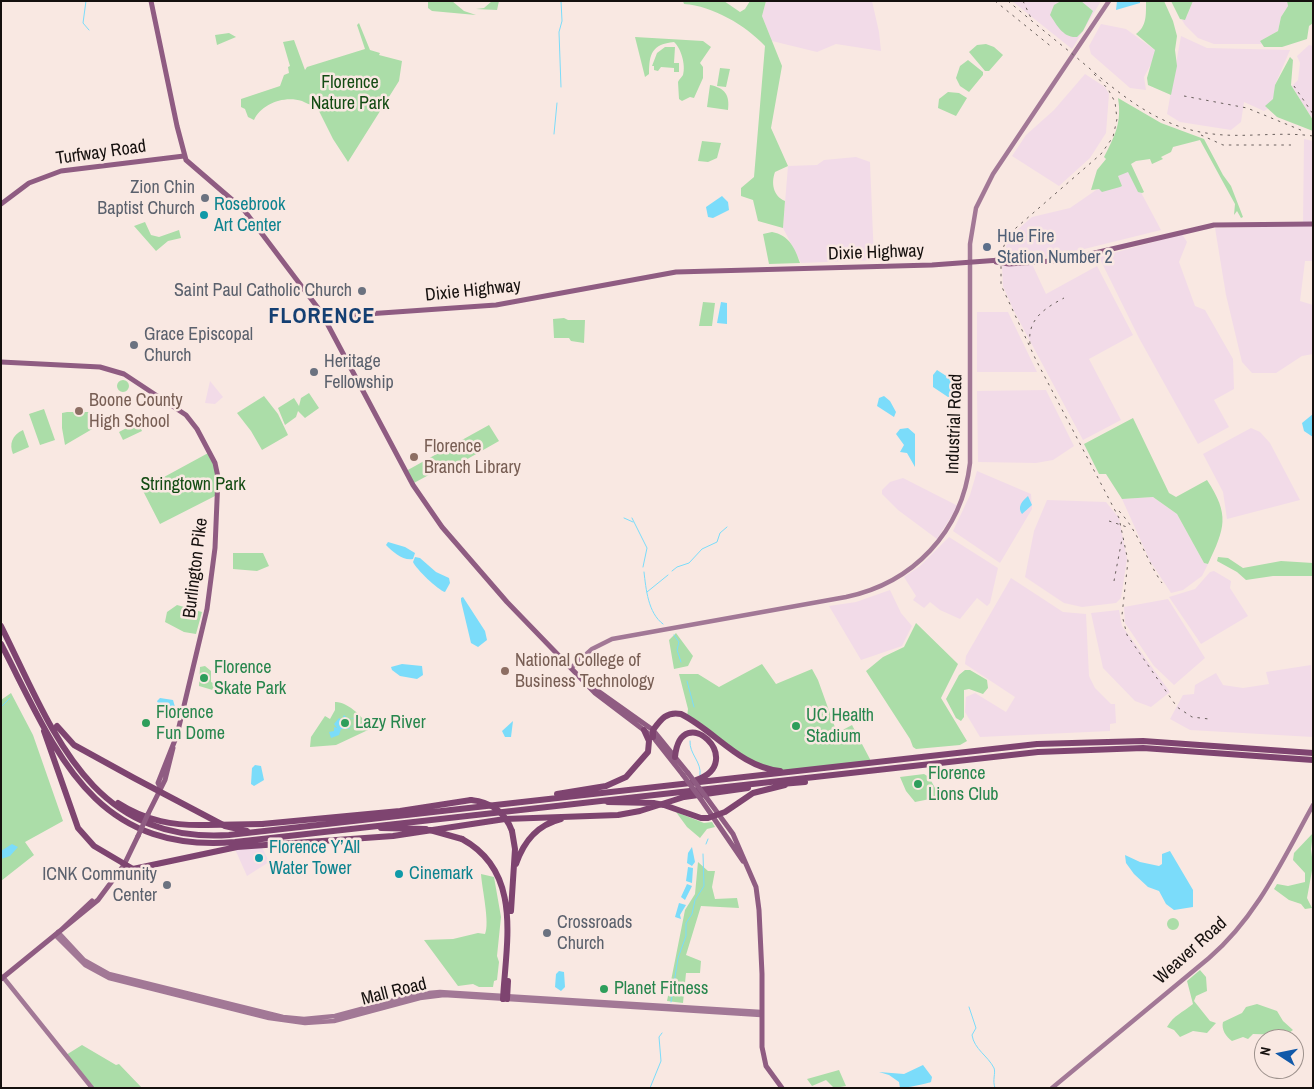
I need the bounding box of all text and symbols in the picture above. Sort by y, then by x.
park label: Florence Nature Park [311,72,389,115]
street label: Turfway Road [55,136,147,170]
place label: Zion Chin Baptist Church [97,177,195,220]
marker: Zion Chin Baptist Church [199,192,211,204]
place label: Rosebrook Art Center [214,194,285,236]
marker: Rosebrook Art Center [198,209,210,221]
place label: Hue Fire Station Number 2 [997,226,1113,268]
street label: Dixie Highway [828,241,924,265]
marker: Hue Fire Station Number 2 [981,241,993,253]
street label: Dixie Highway [424,275,522,307]
place label: Saint Paul Catholic Church [174,280,352,302]
marker: Saint Paul Catholic Church [356,285,368,297]
district label: FLORENCE [267,304,377,330]
place label: Grace Episcopal Church [144,324,253,366]
marker: Grace Episcopal Church [128,339,140,351]
place label: Heritage Fellowship [324,351,394,394]
marker: Heritage Fellowship [308,366,320,378]
street label: Industrial Road [942,374,968,474]
place label: Boone County High School [89,390,183,432]
marker: Boone County High School [73,405,85,417]
place label: Florence Branch Library [424,436,521,478]
marker: Florence Branch Library [408,451,420,463]
park label: Stringtown Park [140,474,246,496]
street label: Burlington Pike [179,517,213,619]
place label: National College of Business Technology [515,650,654,692]
place label: Florence Skate Park [214,657,286,700]
marker: National College of Business Technology [499,665,511,677]
marker: Florence Skate Park [198,672,210,684]
place label: Florence Fun Dome [156,702,225,744]
place label: UC Health Stadium [806,705,874,748]
place label: Lazy River [355,712,426,734]
marker: Florence Fun Dome [140,717,152,729]
marker: Lazy River [339,717,351,729]
marker: UC Health Stadium [790,720,802,732]
place label: Florence Lions Club [928,763,999,806]
marker: Florence Lions Club [912,778,924,790]
place label: Florence Y’All Water Tower [269,837,360,880]
marker: Florence Y’All Water Tower [253,852,265,864]
place label: Cinemark [409,863,473,885]
place label: ICNK Community Center [42,864,157,906]
marker: Cinemark [393,868,405,880]
marker: ICNK Community Center [161,879,173,891]
place label: Crossroads Church [557,912,632,954]
street label: Weaver Road [1150,913,1232,989]
marker: Crossroads Church [541,927,553,939]
street label: Mall Road [359,973,429,1011]
place label: Planet Fitness [614,978,708,1000]
marker: Planet Fitness [598,983,610,995]
north arrow [1254,1029,1304,1079]
text: N [1256,1046,1275,1057]

